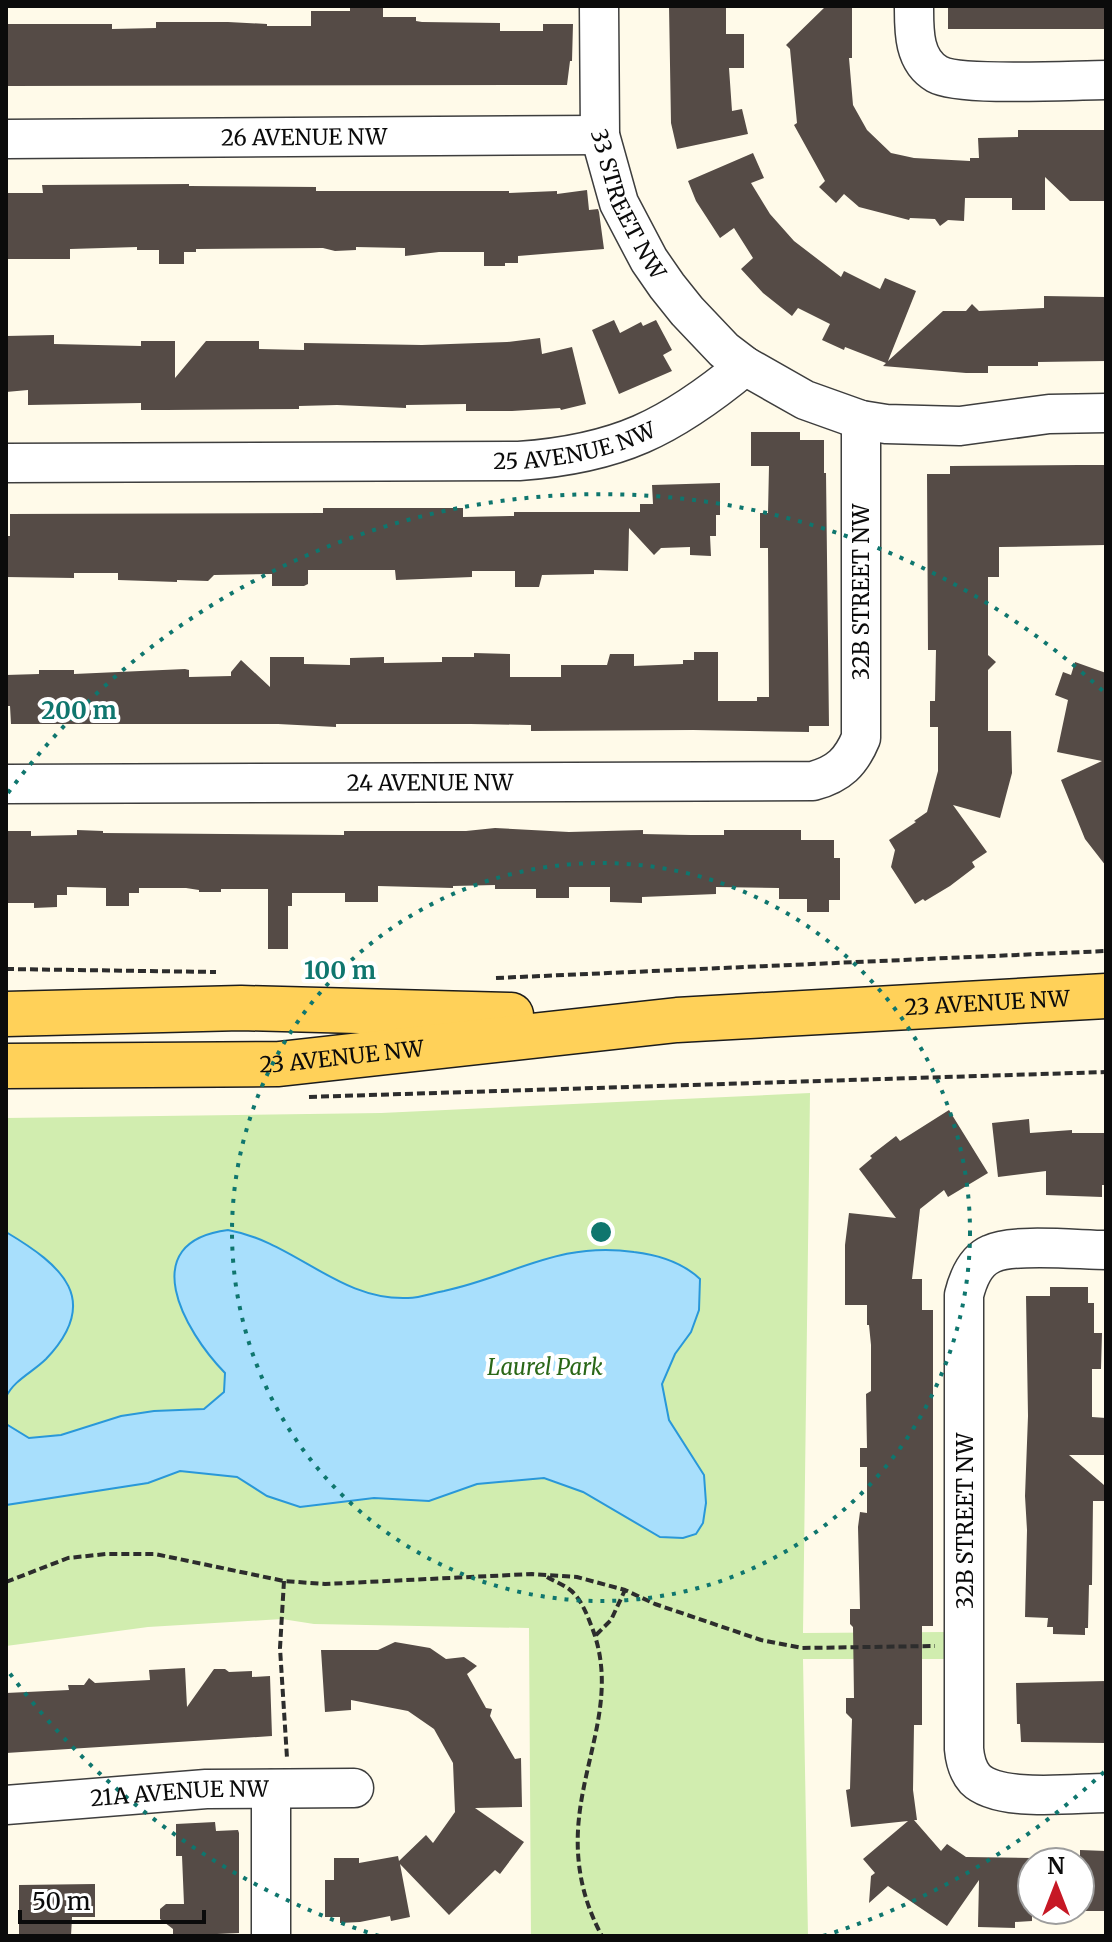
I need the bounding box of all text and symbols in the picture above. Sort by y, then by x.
street label: 26 AVENUE NW [221,122,388,152]
street label: 33 STREET NW [585,126,673,286]
street label: 25 AVENUE NW [493,415,661,475]
street label: 32B STREET NW [847,503,875,680]
text: 200 m [41,695,117,726]
street label: 24 AVENUE NW [347,768,514,797]
text: 100 m [304,955,376,986]
street label: 23 AVENUE NW [904,984,1071,1021]
street label: 23 AVENUE NW [259,1034,426,1078]
centre of rings [587,1218,615,1246]
park label: Laurel Park [487,1353,603,1381]
street label: 32B STREET NW [951,1432,979,1609]
street label: 21A AVENUE NW [89,1775,270,1812]
north arrow [1016,1846,1096,1926]
text: N [1047,1852,1065,1880]
scale bar [20,1874,204,1924]
text: 50 m [32,1886,91,1917]

